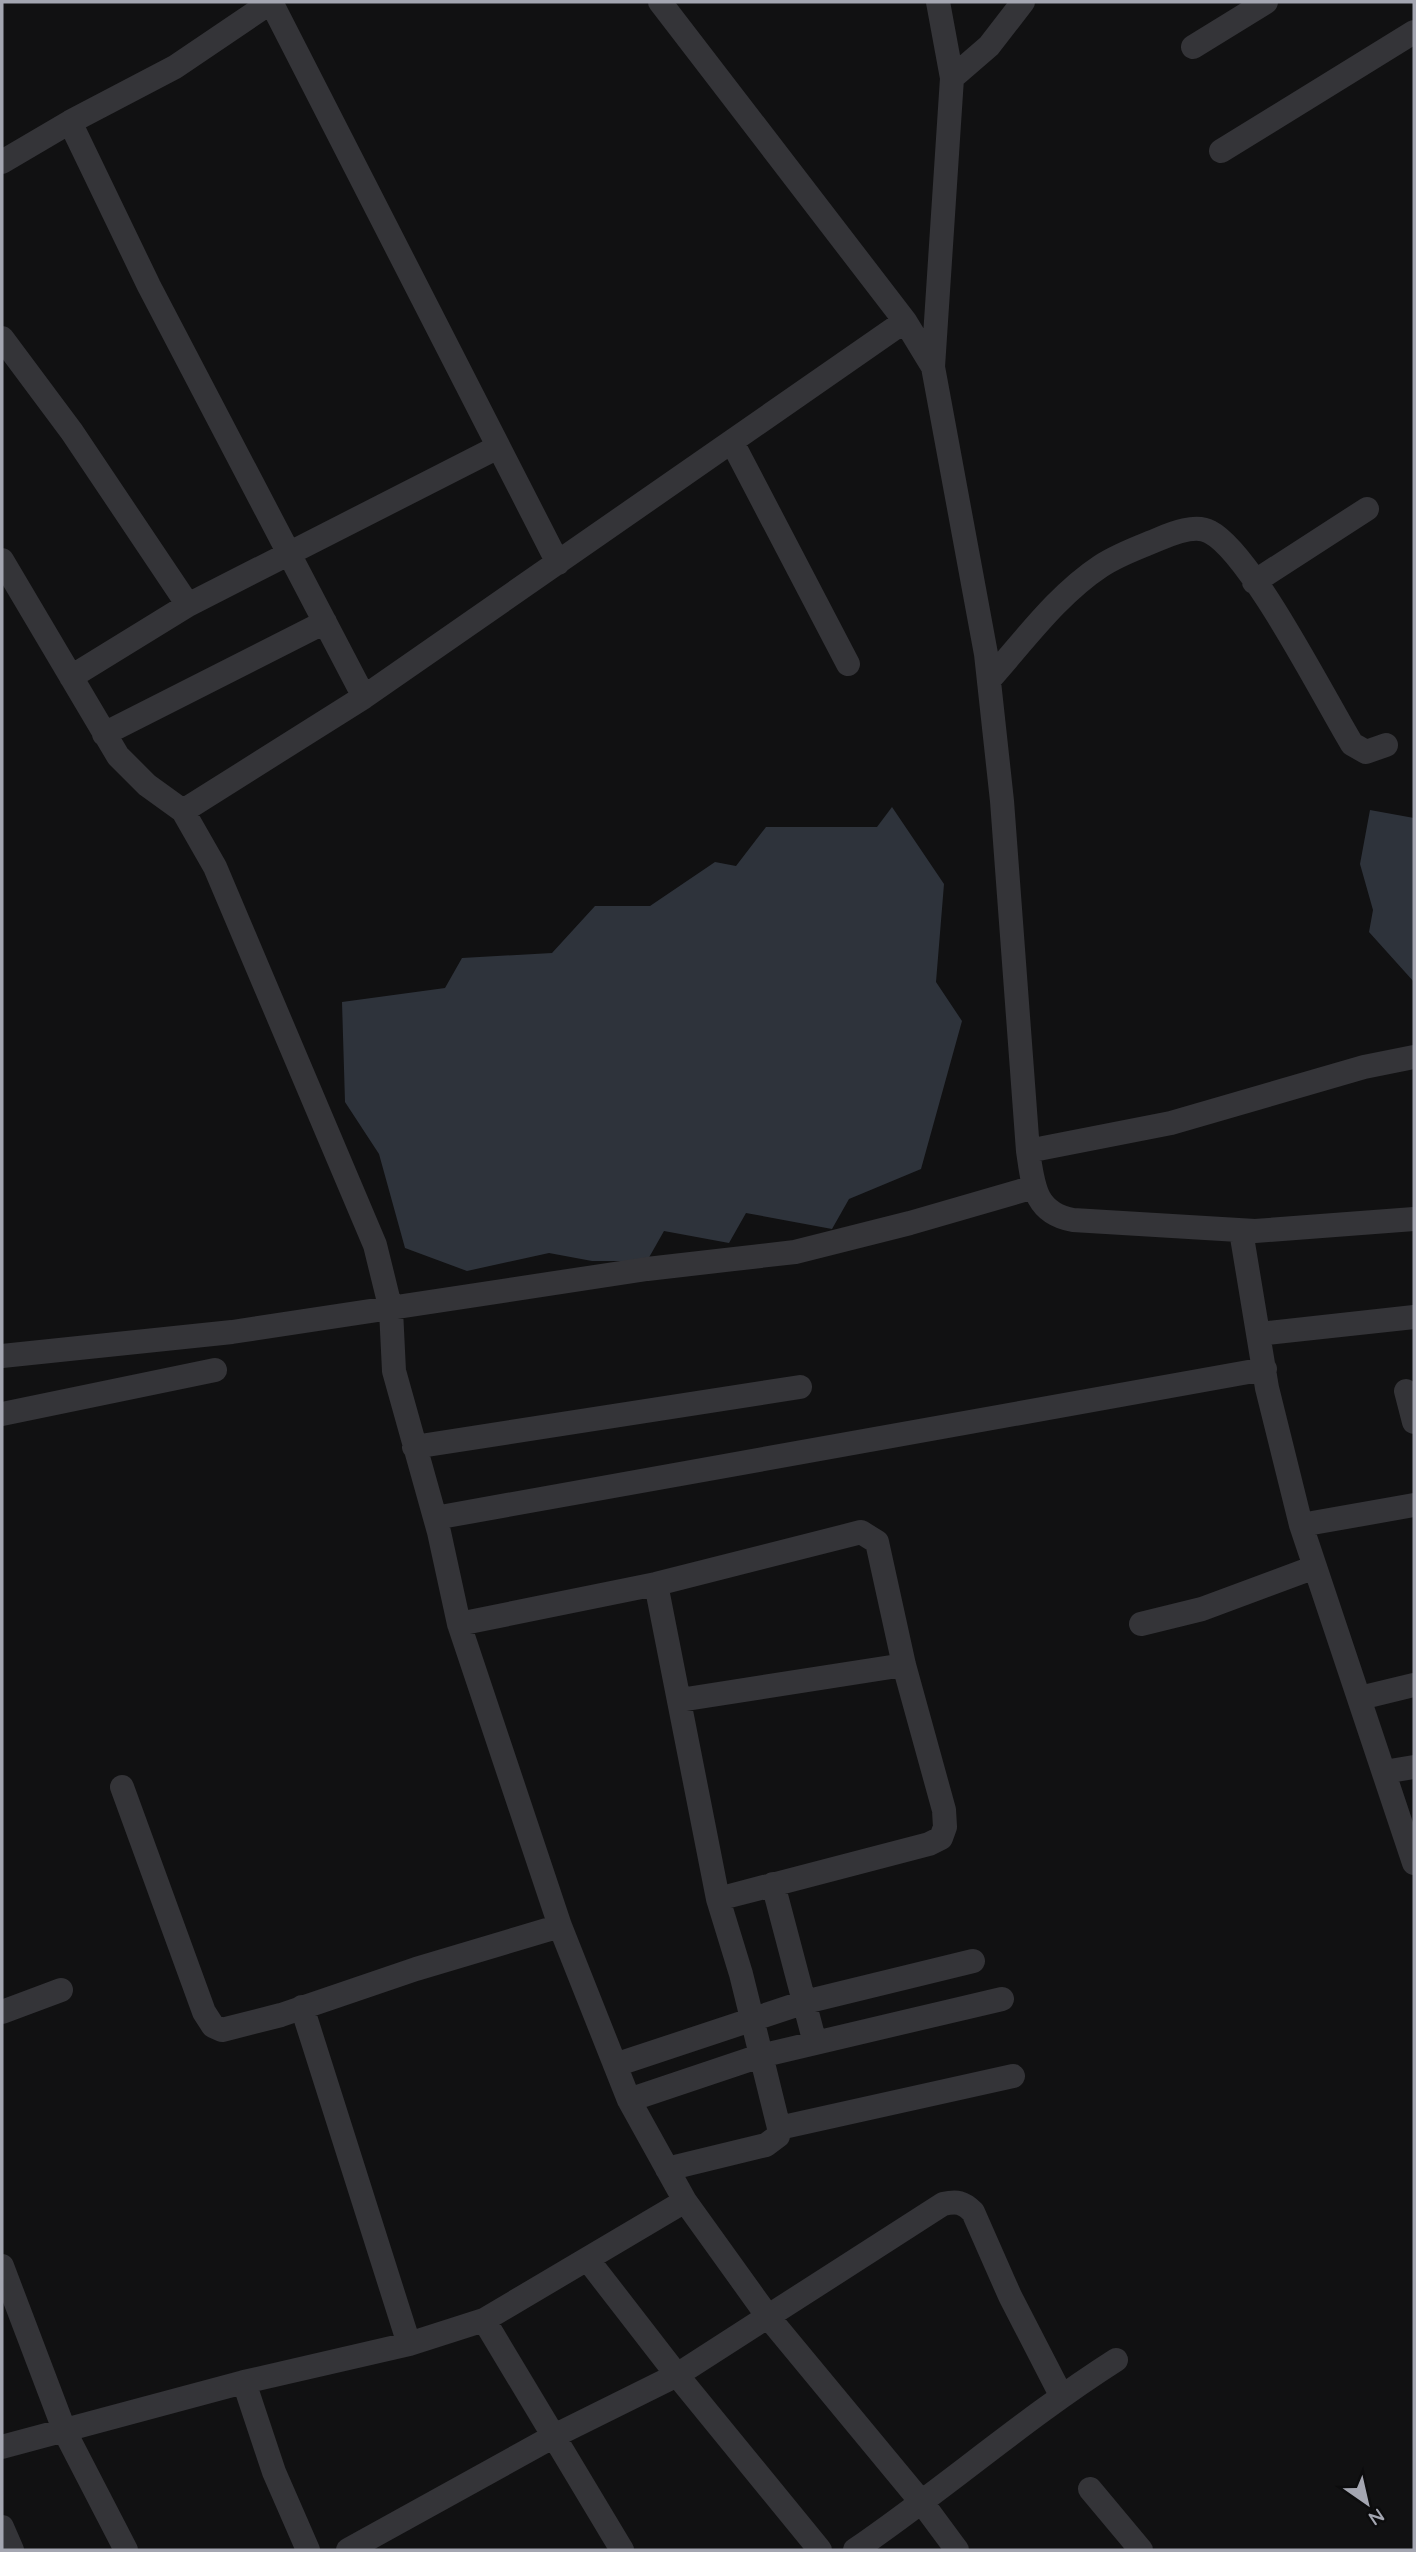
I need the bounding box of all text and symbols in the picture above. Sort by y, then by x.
north arrow [1332,2468,1402,2538]
text: N [1364,2503,1389,2531]

